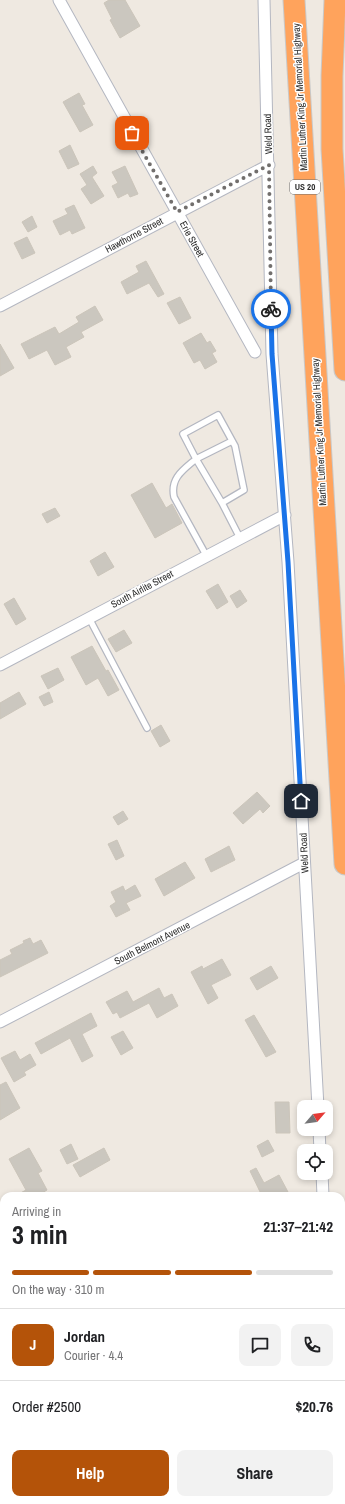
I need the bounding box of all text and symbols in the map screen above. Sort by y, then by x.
street label: Martin Luther King Jr Memorial Highway [290,22,310,171]
street label: Weld Road [261,114,275,154]
pin [115,116,149,150]
icon: bag [121,122,143,144]
road number: US 20 [290,180,320,194]
street label: Hawthorne Street [103,214,166,256]
street label: Erie Street [177,219,208,260]
courier [251,289,291,329]
icon: bike [260,298,282,320]
street label: Martin Luther King Jr Memorial Highway [309,357,329,506]
street label: South Airlite Street [109,567,176,611]
pin [284,784,318,818]
icon: home [290,790,312,812]
street label: Weld Road [296,832,312,874]
street label: South Belmont Avenue [112,918,192,968]
north arrow [297,1100,333,1136]
map controls [297,1100,333,1180]
button: locate [297,1144,333,1180]
text: Arriving in [12,1203,61,1220]
text: 21:37–21:42 [263,1216,333,1237]
text: 3 min [12,1217,68,1252]
text: On the way · 310 m [12,1281,104,1298]
button: chat [239,1324,281,1366]
button: phone [291,1324,333,1366]
text: Jordan [64,1326,105,1347]
text: J [30,1334,36,1355]
text: Courier · 4.4 [64,1347,123,1364]
text: Order #2500 [12,1396,81,1417]
text: $20.76 [295,1396,333,1417]
button: Help [12,1450,169,1496]
button: Share [177,1450,333,1496]

